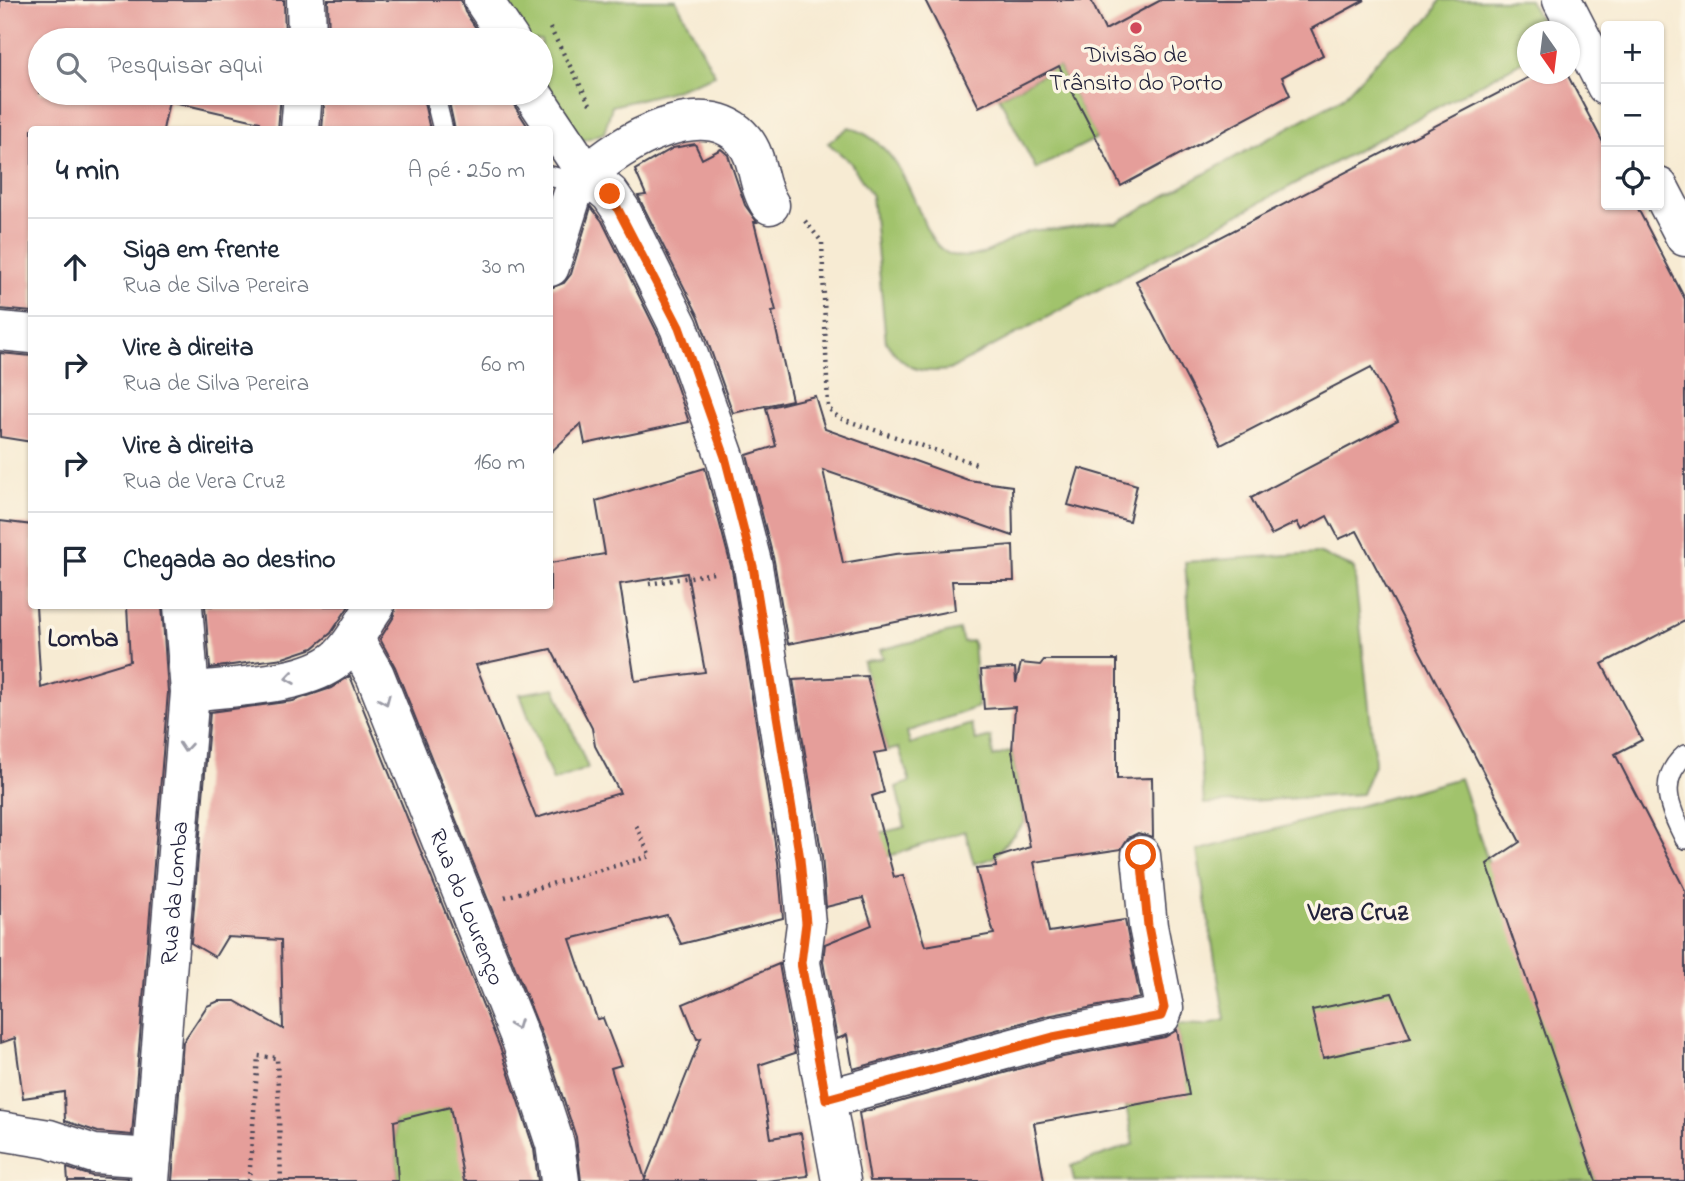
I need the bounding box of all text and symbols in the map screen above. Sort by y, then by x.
marker: Divisão de Trânsito do Porto [1128,20,1144,36]
north arrow [1517,21,1580,84]
map controls [1601,21,1664,210]
button: + [1601,21,1664,84]
search box [28,28,553,105]
place label: Divisão de Trânsito do Porto [1049,39,1223,102]
icon: search [52,48,90,86]
text: Pesquisar aqui [108,48,263,86]
button: − [1601,84,1664,147]
button: locate [1601,147,1664,210]
text: 4 min [56,150,119,194]
text: A pé · 250 m [408,155,525,188]
route end [594,178,625,209]
text: Siga em frente [123,232,279,270]
icon: ahead [56,248,94,286]
text: 30 m [482,251,525,284]
text: Rua de Silva Pereira [123,270,309,303]
text: Vire à direita [123,330,254,368]
icon: right [56,346,94,384]
text: 60 m [481,349,525,382]
text: Rua de Silva Pereira [123,368,309,401]
text: Vire à direita [123,428,254,466]
icon: right [56,444,94,482]
text: 160 m [474,447,525,480]
text: Rua de Vera Cruz [123,466,285,499]
icon: arrive [56,542,94,580]
text: Chegada ao destino [123,542,335,580]
district label: Lomba [47,621,119,659]
one-way arrow [284,670,296,685]
one-way arrow [377,694,391,706]
one-way arrow [178,742,193,753]
street label: Rua da Lomba [153,820,199,966]
street label: Rua do Lourenço [418,824,512,991]
route start [1125,839,1156,870]
district label: Vera Cruz [1307,895,1409,933]
one-way arrow [507,1019,521,1031]

